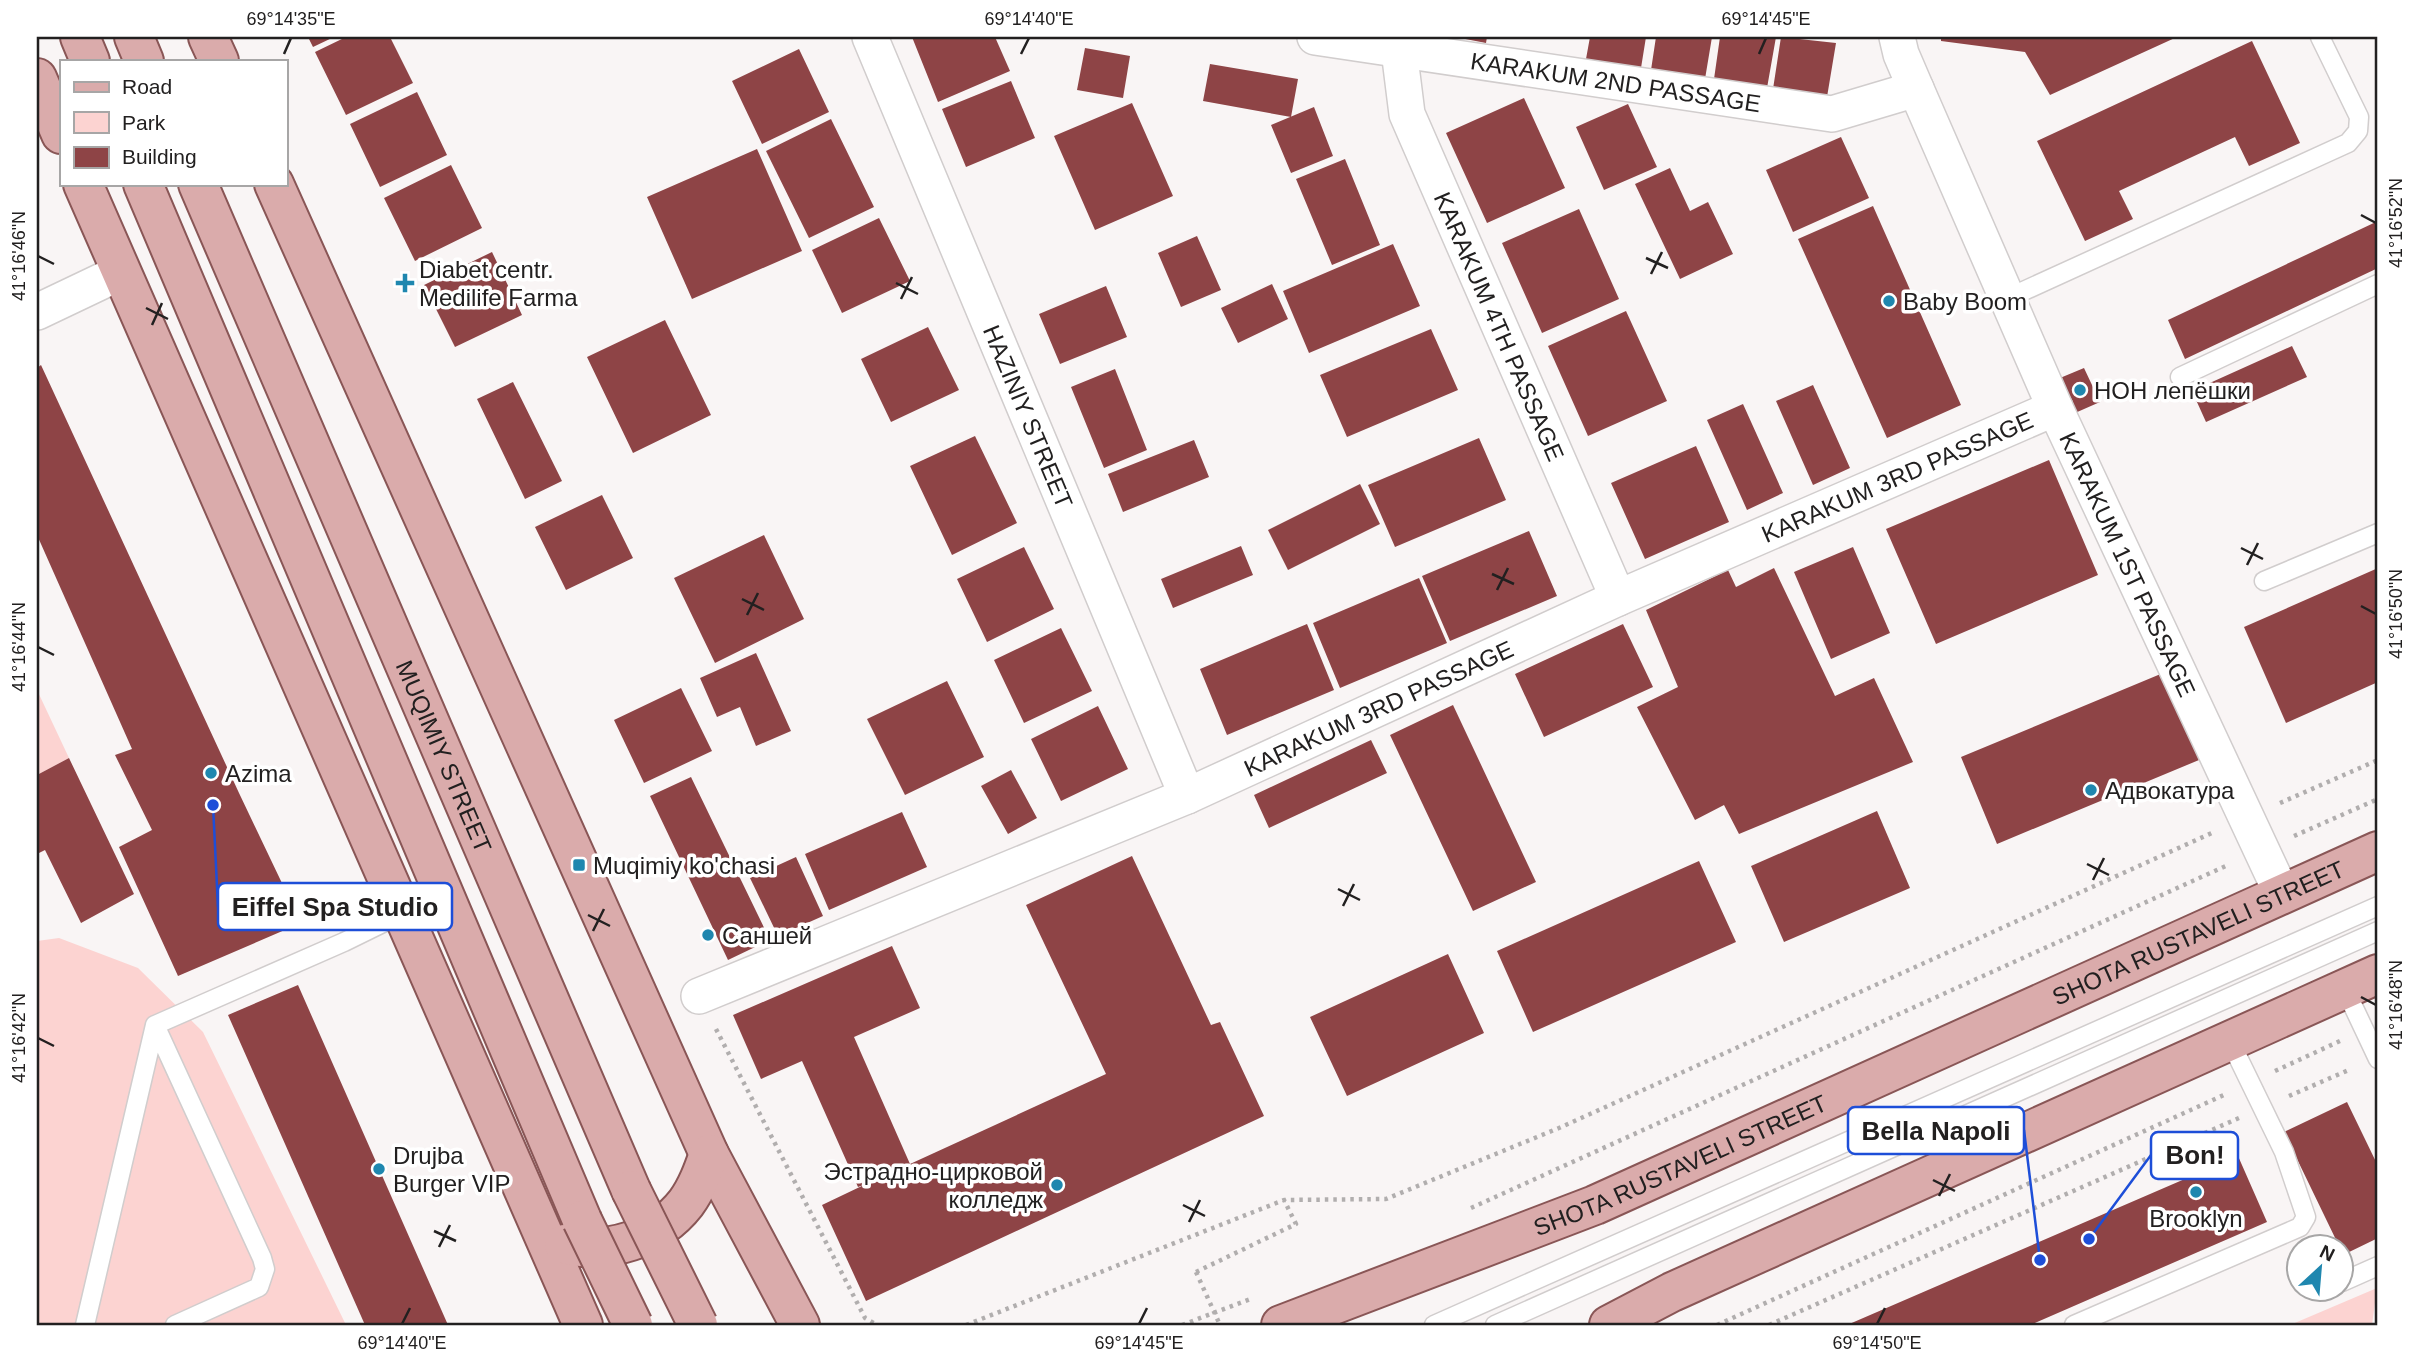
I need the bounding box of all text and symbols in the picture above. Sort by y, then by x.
text: 69°14'35"E [246,9,336,29]
text: 69°14'40"E [984,9,1074,29]
text: 69°14'45"E [1721,9,1811,29]
street label: KARAKUM 2ND PASSAGE [1469,47,1763,117]
legend [60,60,287,186]
text: Road [122,75,172,98]
text: Park [122,111,166,134]
text: Building [122,145,197,168]
text: 41°16'52"N [2386,178,2406,268]
street label: KARAKUM 4TH PASSAGE [1429,188,1570,465]
text: 41°16'46"N [9,211,29,301]
place label: Diabet centr. Medilife Farma [419,256,578,311]
marker: Diabet centr. Medilife Farma [397,275,413,291]
place label: Baby Boom [1903,288,2027,315]
marker: Baby Boom [1881,293,1897,309]
street label: HAZINIY STREET [978,321,1079,512]
place label: НОН лепёшки [2094,377,2251,404]
marker: НОН лепёшки [2072,382,2088,398]
street label: KARAKUM 3RD PASSAGE [1757,406,2037,547]
street label: KARAKUM 1ST PASSAGE [2055,428,2201,701]
text: 41°16'50"N [2386,569,2406,659]
text: 41°16'44"N [9,602,29,692]
street label: KARAKUM 3RD PASSAGE [1240,635,1517,782]
street label: MUQIMIY STREET [391,656,498,857]
place label: Azima [225,760,292,787]
marker: Azima [203,765,219,781]
place label: Адвокатура [2105,777,2235,804]
marker: Адвокатура [2083,782,2099,798]
place label: Muqimiy ko'chasi [593,852,775,879]
street label: SHOTA RUSTAVELI STREET [2048,854,2349,1010]
marker: Muqimiy ko'chasi [571,857,587,873]
callout: Eiffel Spa Studio [218,883,452,930]
text: Eiffel Spa Studio [232,892,438,922]
place label: Саншей [722,922,812,949]
marker: Саншей [700,927,716,943]
text: 41°16'48"N [2386,960,2406,1050]
text: 41°16'42"N [9,993,29,1083]
street label: SHOTA RUSTAVELI STREET [1530,1088,1831,1241]
callout: Bella Napoli [1848,1107,2024,1154]
text: Bella Napoli [1862,1116,2010,1146]
callout: Bon! [2151,1132,2238,1179]
text: Bon! [2165,1140,2225,1170]
place label: Drujba Burger VIP [393,1142,510,1197]
place label: Эстрадно-цирковой колледж [824,1158,1043,1213]
marker: Drujba Burger VIP [371,1161,387,1177]
marker: Эстрадно-цирковой колледж [1049,1177,1065,1193]
marker: Brooklyn [2188,1184,2204,1200]
place label: Brooklyn [2149,1205,2243,1232]
north arrow [2286,1232,2356,1302]
text: N [2316,1241,2338,1266]
text: 69°14'40"E [357,1333,447,1353]
text: 69°14'45"E [1094,1333,1184,1353]
text: 69°14'50"E [1832,1333,1922,1353]

